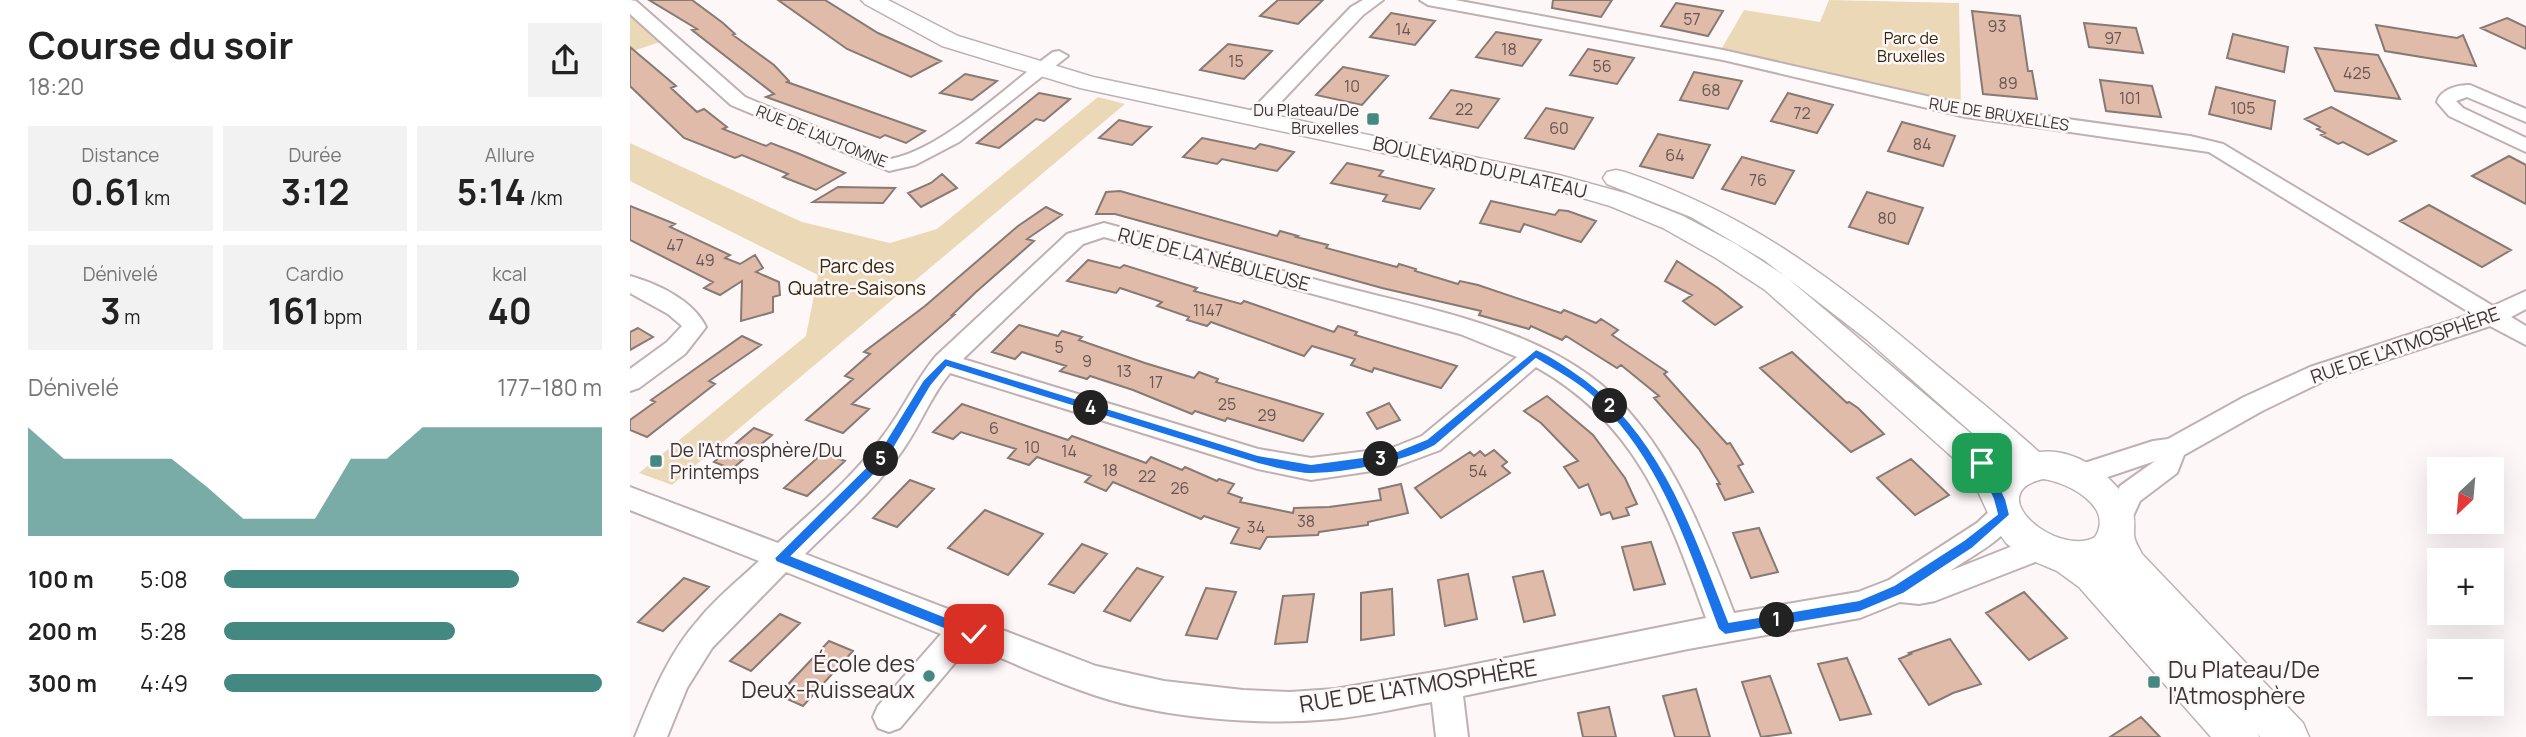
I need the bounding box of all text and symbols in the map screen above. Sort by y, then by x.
house number: 57 [1683,8,1701,30]
house number: 93 [1988,15,2006,37]
text: Course du soir [28,18,293,70]
house number: 14 [1395,18,1411,40]
button: share [528,23,602,97]
park label: Parc de Bruxelles [1877,27,1945,67]
house number: 97 [2104,27,2122,49]
house number: 18 [1501,38,1517,60]
house number: 15 [1228,50,1244,72]
house number: 56 [1592,55,1612,77]
house number: 425 [2343,62,2371,84]
text: 18:20 [28,70,84,102]
house number: 89 [1998,72,2018,94]
house number: 10 [1344,75,1360,97]
house number: 68 [1701,79,1721,101]
house number: 101 [2119,87,2141,109]
street label: RUE DE BRUXELLES [1927,92,2071,136]
house number: 105 [2230,97,2256,119]
house number: 22 [1455,98,1473,120]
place label: Du Plateau/De Bruxelles [1253,99,1359,139]
street label: RUE DE L'AUTOMNE [753,100,891,172]
house number: 72 [1793,102,1811,124]
marker: Du Plateau/De Bruxelles [1365,111,1381,127]
house number: 60 [1549,117,1569,139]
street label: BOULEVARD DU PLATEAU [1370,130,1590,204]
house number: 84 [1913,133,1931,155]
text: Distance [81,142,159,168]
text: Durée [288,142,342,168]
text: Allure [485,142,535,168]
house number: 64 [1665,144,1685,166]
text: 0.61 [71,168,141,216]
text: 3:12 [281,168,349,216]
text: 5:14 [457,168,526,216]
house number: 76 [1749,169,1767,191]
text: km [141,185,170,211]
text: /km [526,185,563,211]
house number: 80 [1877,207,1897,229]
street label: RUE DE LA NÉBULEUSE [1115,221,1313,297]
house number: 47 [666,234,684,256]
house number: 49 [695,249,715,271]
park label: Parc des Quatre-Saisons [788,253,926,301]
text: Dénivelé [83,261,158,287]
text: Cardio [286,261,344,287]
text: kcal [492,261,527,287]
text: 3 [100,287,121,335]
text: 161 [268,287,320,335]
text: 40 [488,287,532,335]
house number: 1147 [1193,299,1223,321]
street label: RUE DE L'ATMOSPHÈRE [2307,300,2503,390]
text: m [121,304,140,330]
text: bpm [320,304,362,330]
house number: 5 [1054,336,1064,358]
house number: 9 [1082,350,1092,372]
house number: 13 [1116,360,1132,382]
text: Dénivelé [28,371,119,403]
text: 177–180 m [497,371,602,403]
house number: 17 [1149,371,1163,393]
pin: 2 [1592,388,1628,424]
pin: 4 [1074,390,1108,426]
text: 2 [1604,392,1615,418]
house number: 25 [1218,393,1236,415]
text: 4 [1085,394,1096,420]
house number: 29 [1257,404,1277,426]
house number: 6 [989,417,999,439]
pin [1952,433,2012,493]
house number: 10 [1024,436,1040,458]
place label: De l'Atmosphère/Du Printemps [670,437,843,485]
house number: 14 [1061,440,1077,462]
pin: 5 [863,442,898,476]
pin: 3 [1364,442,1398,476]
icon: arrive [1963,444,2001,482]
text: 5 [875,445,886,471]
text: 3 [1375,445,1386,471]
marker: De l'Atmosphère/Du Printemps [648,453,664,469]
north arrow [2427,457,2504,534]
map controls [2427,457,2504,716]
house number: 18 [1102,459,1118,481]
house number: 54 [1469,460,1487,482]
house number: 22 [1138,465,1156,487]
house number: 26 [1170,477,1190,499]
house number: 38 [1297,510,1315,532]
house number: 34 [1247,516,1265,538]
button: + [2427,548,2504,625]
text: 100 m [28,563,94,595]
text: 5:08 [140,563,188,595]
pin: 1 [1760,602,1794,638]
pin [944,604,1004,664]
text: 1 [1772,606,1781,632]
text: 200 m [28,615,97,647]
text: 5:28 [140,615,187,647]
icon: check [955,615,993,653]
button: − [2427,639,2504,716]
place label: École des Deux-Ruisseaux [741,647,915,705]
street label: RUE DE L'ATMOSPHÈRE [1297,650,1539,720]
place label: Du Plateau/De l'Atmosphère [2168,653,2320,711]
text: 300 m [28,667,97,699]
text: 4:49 [140,667,188,699]
marker: École des Deux-Ruisseaux [921,668,937,684]
marker: Du Plateau/De l'Atmosphère [2146,674,2162,690]

